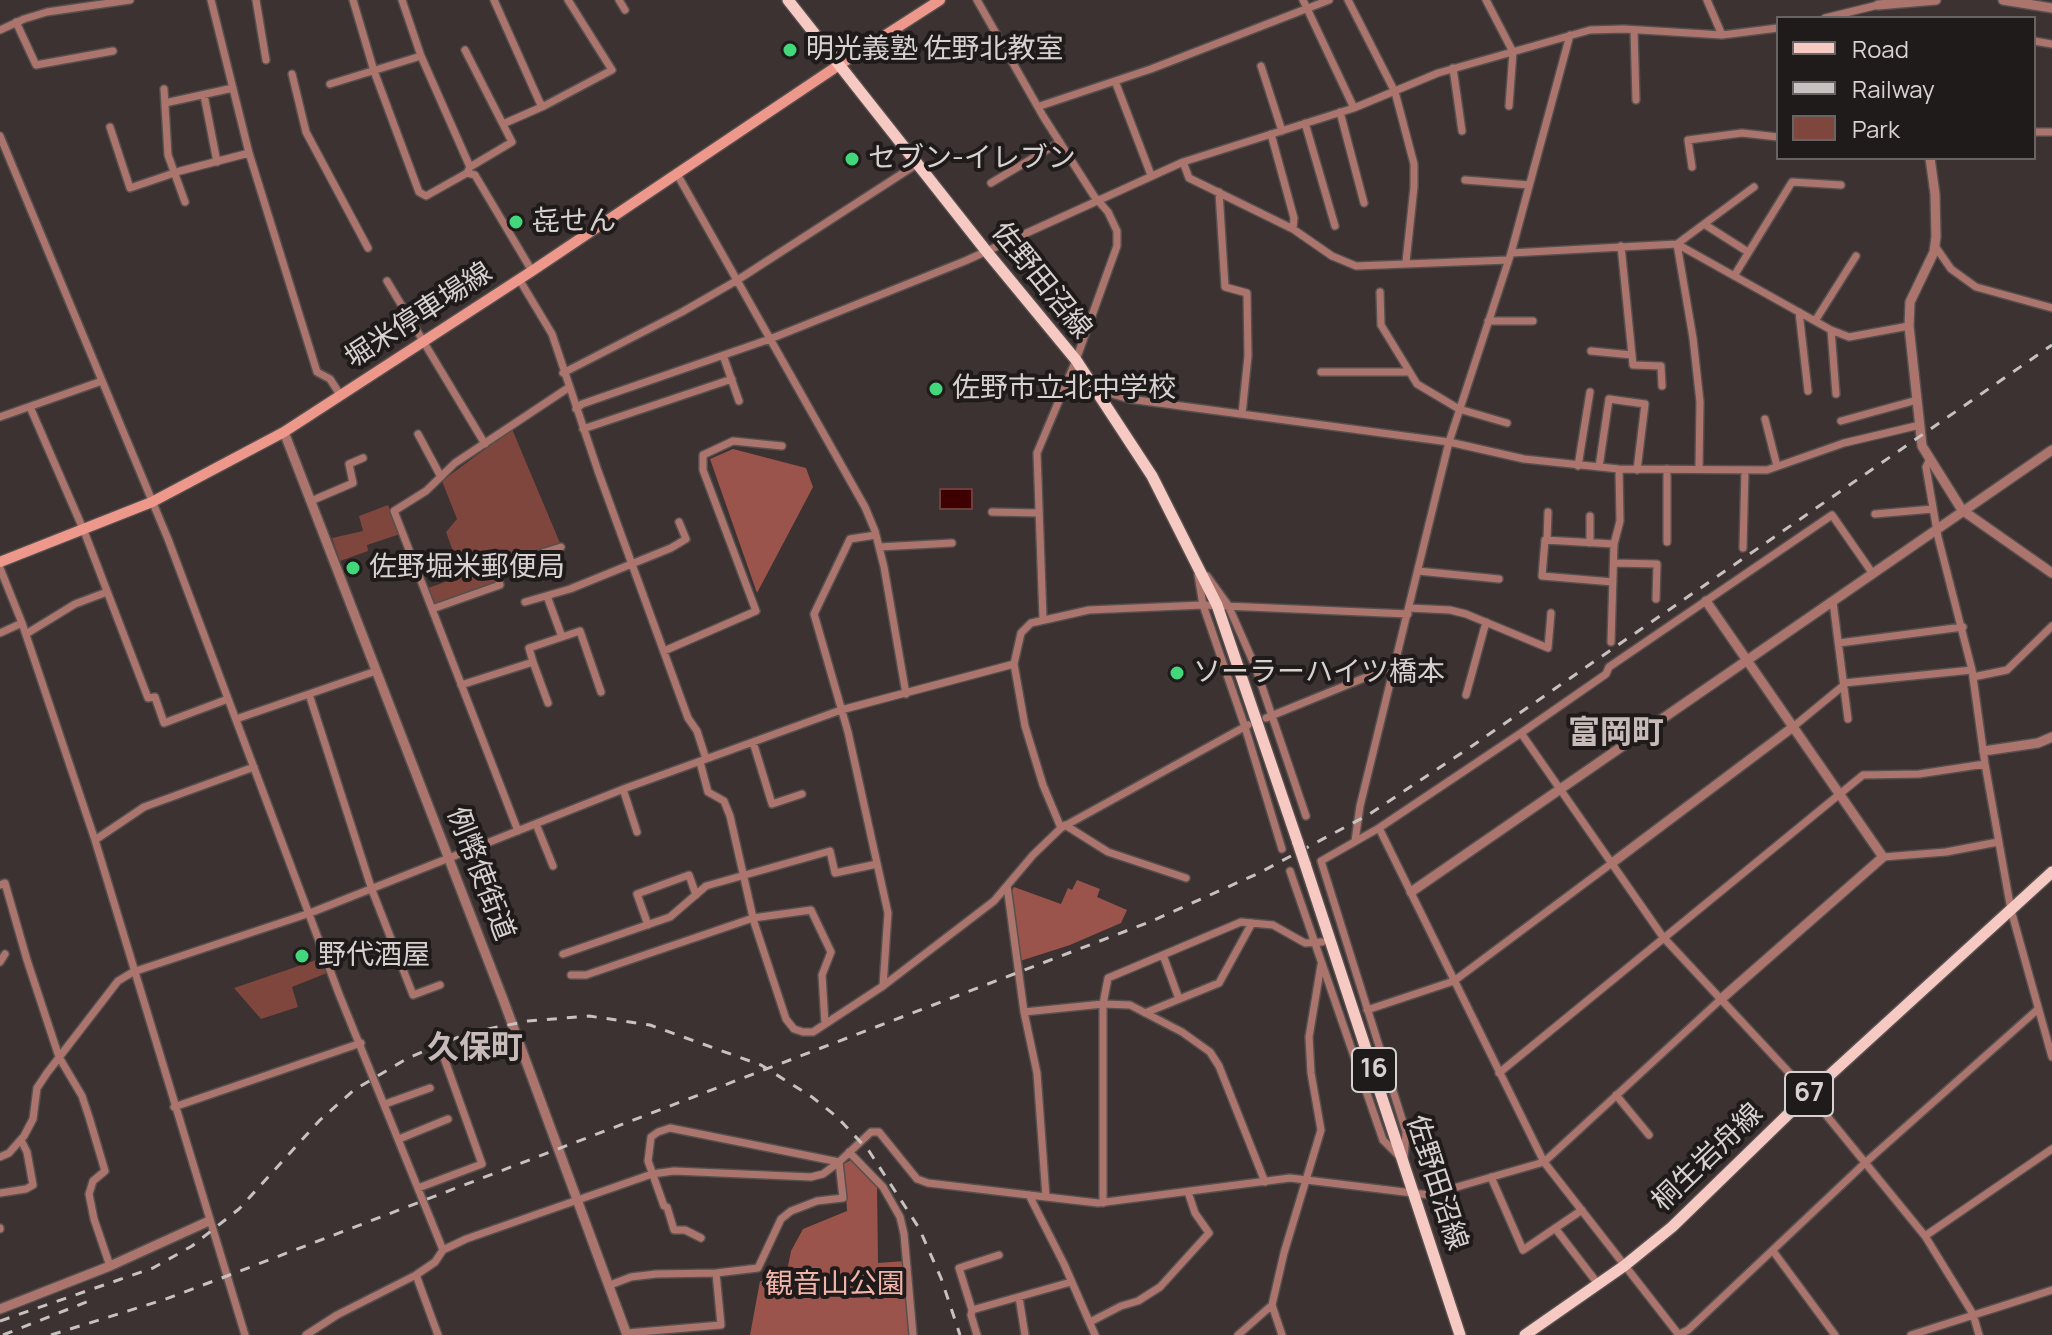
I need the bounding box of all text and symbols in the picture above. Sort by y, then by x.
legend [1776,16,2036,160]
text: Road [1852,32,1909,65]
place label: 明光義塾 佐野北教室 [806,33,1064,67]
marker: 明光義塾 佐野北教室 [781,41,799,59]
text: Railway [1852,72,1935,105]
text: Park [1852,112,1900,145]
place label: セブン-イレブン [868,142,1076,176]
marker: セブン-イレブン [843,150,861,168]
place label: 㐂せん [532,205,616,239]
marker: 㐂せん [507,213,525,231]
street label: 佐野田沼線 [984,216,1098,346]
street label: 堀米停車場線 [339,256,499,376]
place label: 佐野市立北中学校 [952,372,1176,406]
marker: 佐野市立北中学校 [927,380,945,398]
place label: 佐野堀米郵便局 [369,551,565,585]
marker: 佐野堀米郵便局 [344,559,362,577]
place label: ソーラーハイツ橋本 [1193,656,1445,690]
marker: ソーラーハイツ橋本 [1168,664,1186,682]
district label: 富岡町 [1568,715,1664,753]
street label: 例幣使街道 [439,803,521,945]
place label: 野代酒屋 [318,939,430,973]
marker: 野代酒屋 [293,947,311,965]
district label: 久保町 [427,1030,523,1068]
road number: 16 [1352,1048,1396,1092]
road number: 67 [1785,1072,1833,1116]
street label: 桐生岩舟線 [1646,1097,1770,1219]
street label: 佐野田沼線 [1398,1111,1474,1255]
park label: 観音山公園 [765,1268,905,1302]

